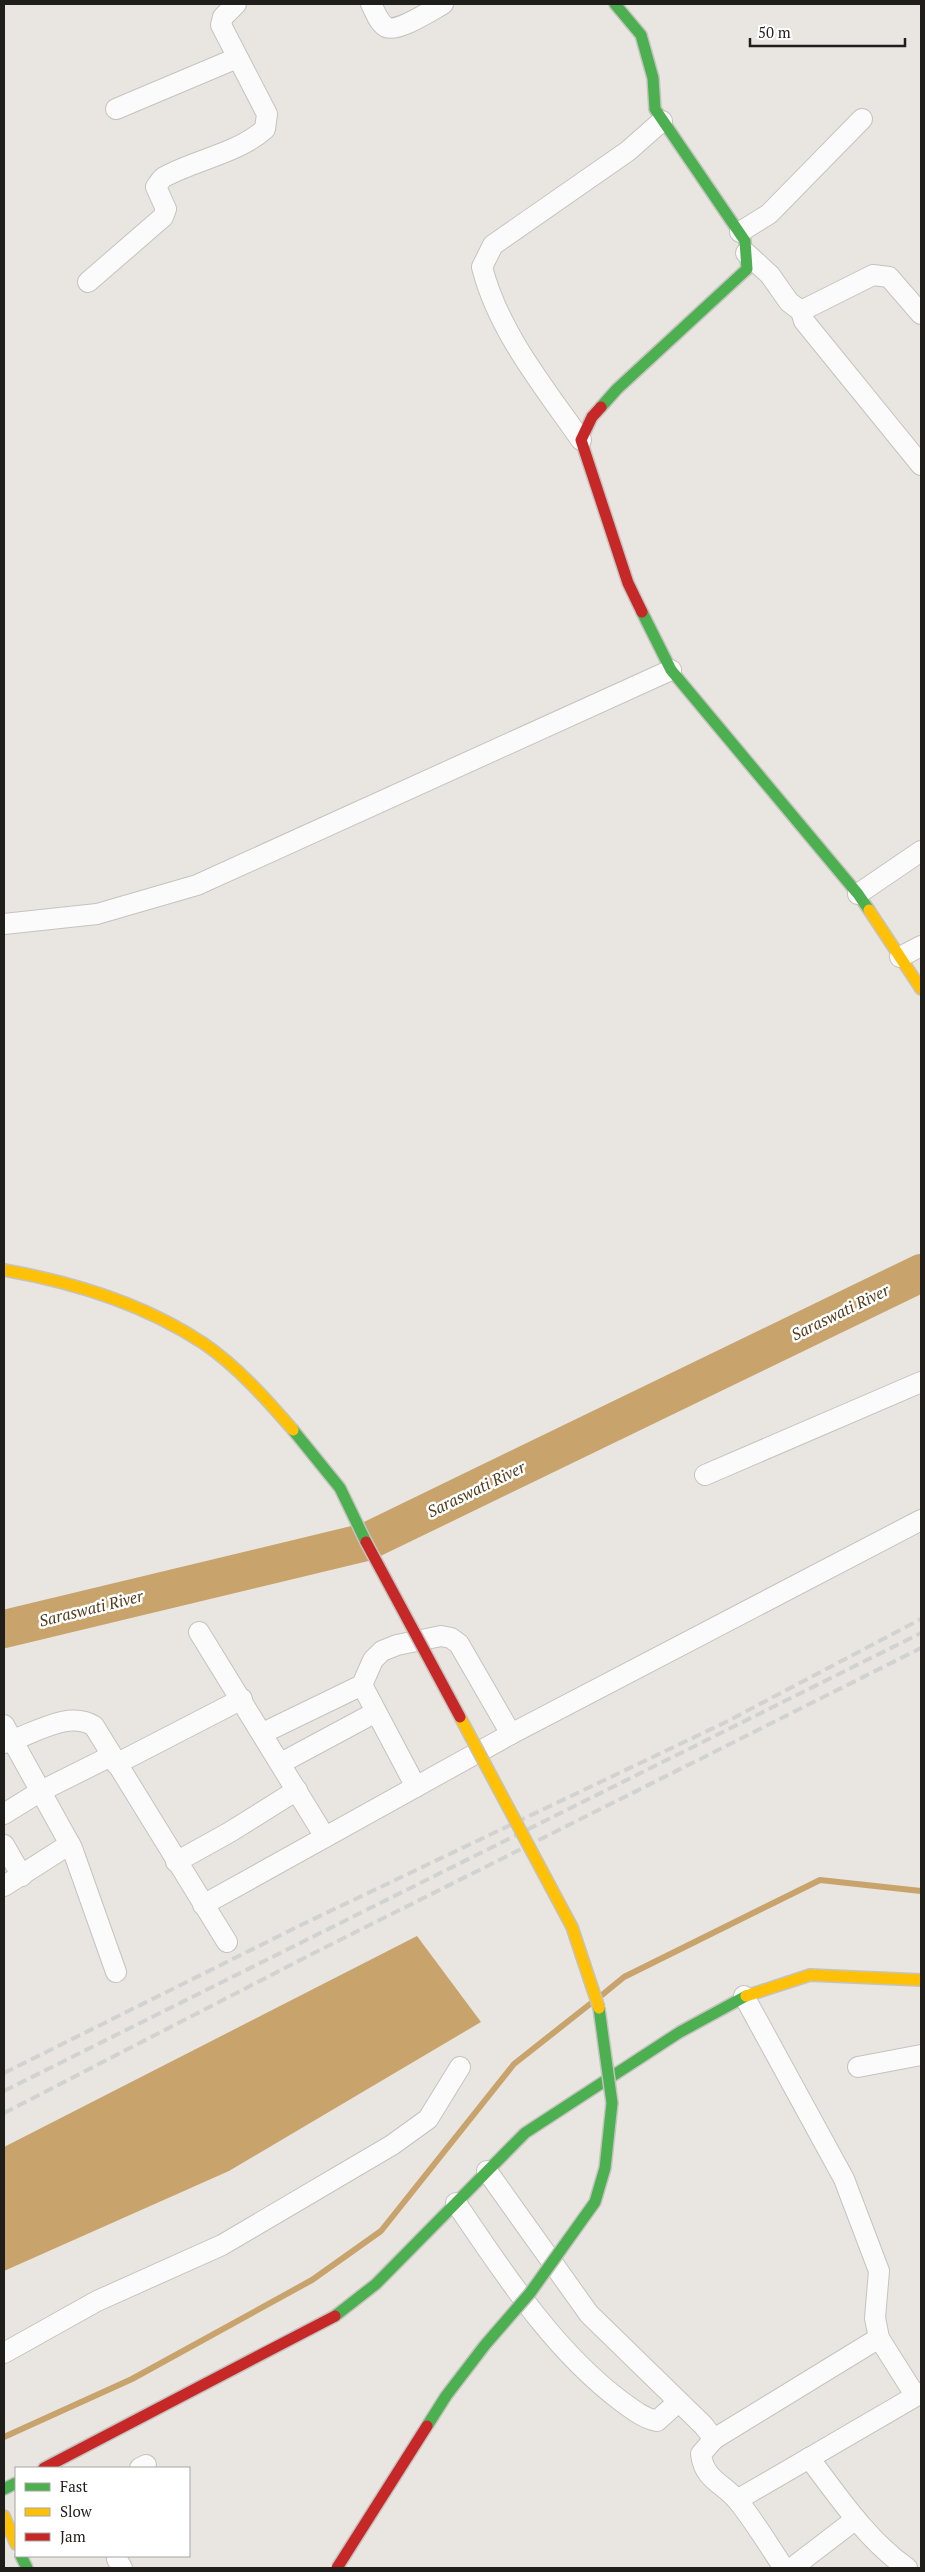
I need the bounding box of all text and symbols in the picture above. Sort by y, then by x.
scale bar [750,15,905,47]
text: 50 m [758,22,791,42]
water label: Saraswati River [787,1278,893,1345]
water label: Saraswati River [423,1455,529,1522]
water label: Saraswati River [37,1584,146,1632]
legend [15,2467,190,2557]
text: Fast [60,2476,88,2496]
text: Slow [60,2501,93,2521]
text: Jam [60,2526,86,2546]

